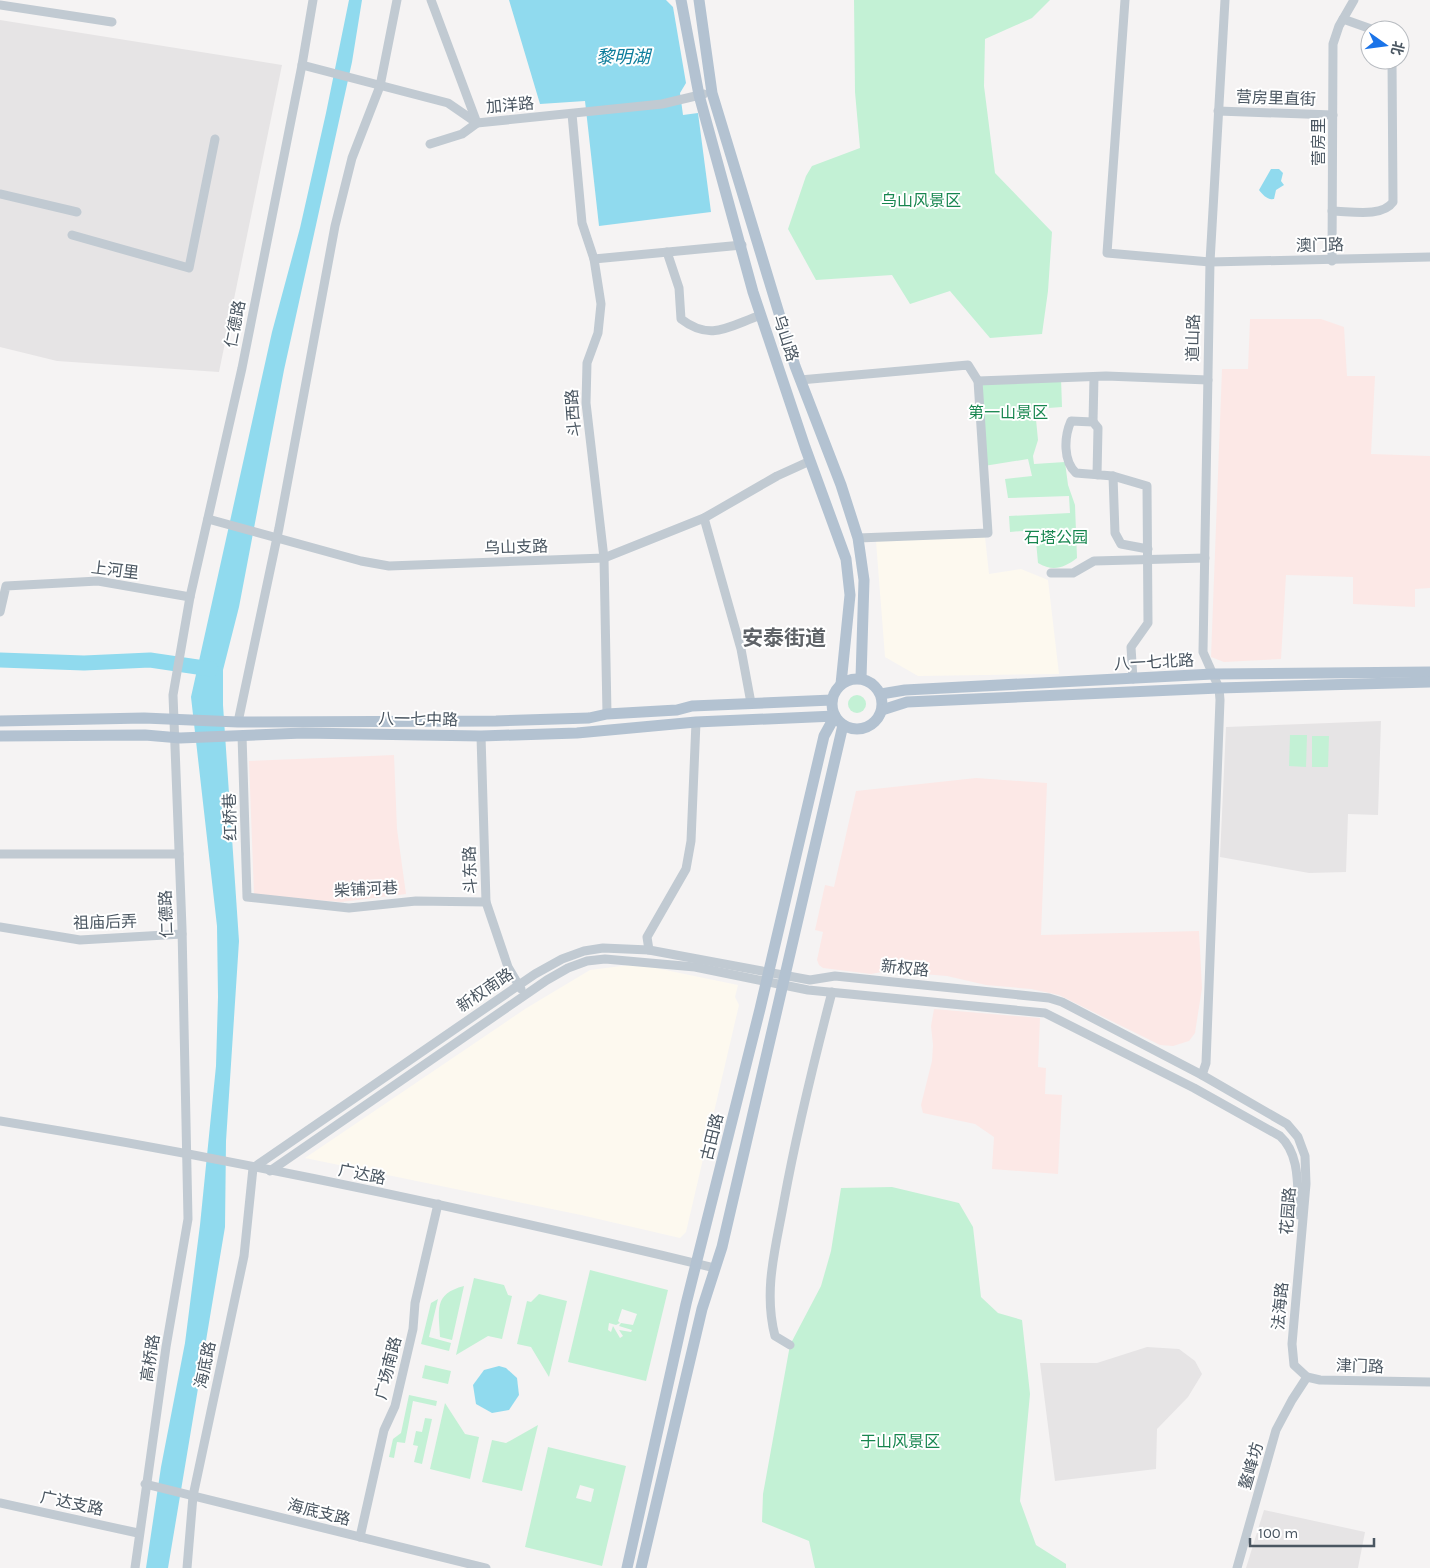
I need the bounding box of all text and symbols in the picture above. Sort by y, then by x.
north arrow [1360,20,1410,70]
text: 北 [1387,39,1407,57]
water label: 黎明湖 [596,46,653,68]
street label: 营房里直街 [1236,87,1316,109]
street label: 加洋路 [485,93,535,117]
street label: 营房里 [1309,118,1328,166]
park label: 乌山风景区 [881,191,961,210]
street label: 澳门路 [1296,235,1344,255]
street label: 仁德路 [221,299,249,349]
street label: 乌山路 [770,312,802,364]
street label: 道山路 [1183,314,1203,362]
street label: 斗西路 [562,388,584,438]
park label: 第一山景区 [968,403,1048,422]
park label: 石塔公园 [1024,528,1088,547]
street label: 乌山支路 [484,536,548,558]
street label: 上河里 [90,558,140,582]
district label: 安泰街道 [742,626,826,650]
street label: 八一七北路 [1114,650,1194,674]
street label: 八一七中路 [378,709,458,729]
street label: 红桥巷 [220,793,240,841]
street label: 斗东路 [460,846,480,894]
street label: 柴铺河巷 [334,878,398,900]
street label: 仁德路 [156,890,176,938]
street label: 祖庙后弄 [73,911,137,933]
street label: 新权路 [880,956,930,980]
street label: 新权南路 [453,964,517,1016]
street label: 古田路 [697,1111,727,1163]
street label: 广达路 [337,1160,387,1188]
street label: 花园路 [1277,1186,1299,1236]
street label: 法海路 [1268,1281,1292,1331]
street label: 高桥路 [137,1333,163,1383]
street label: 广场南路 [371,1335,405,1401]
street label: 海底路 [191,1340,219,1390]
street label: 津门路 [1336,1356,1384,1376]
park label: 于山风景区 [860,1432,940,1451]
street label: 鳌峰坊 [1235,1440,1267,1492]
street label: 广达支路 [39,1487,105,1519]
street label: 海底支路 [286,1495,352,1529]
scale bar [1250,1516,1374,1548]
text: 100 m [1258,1524,1298,1542]

